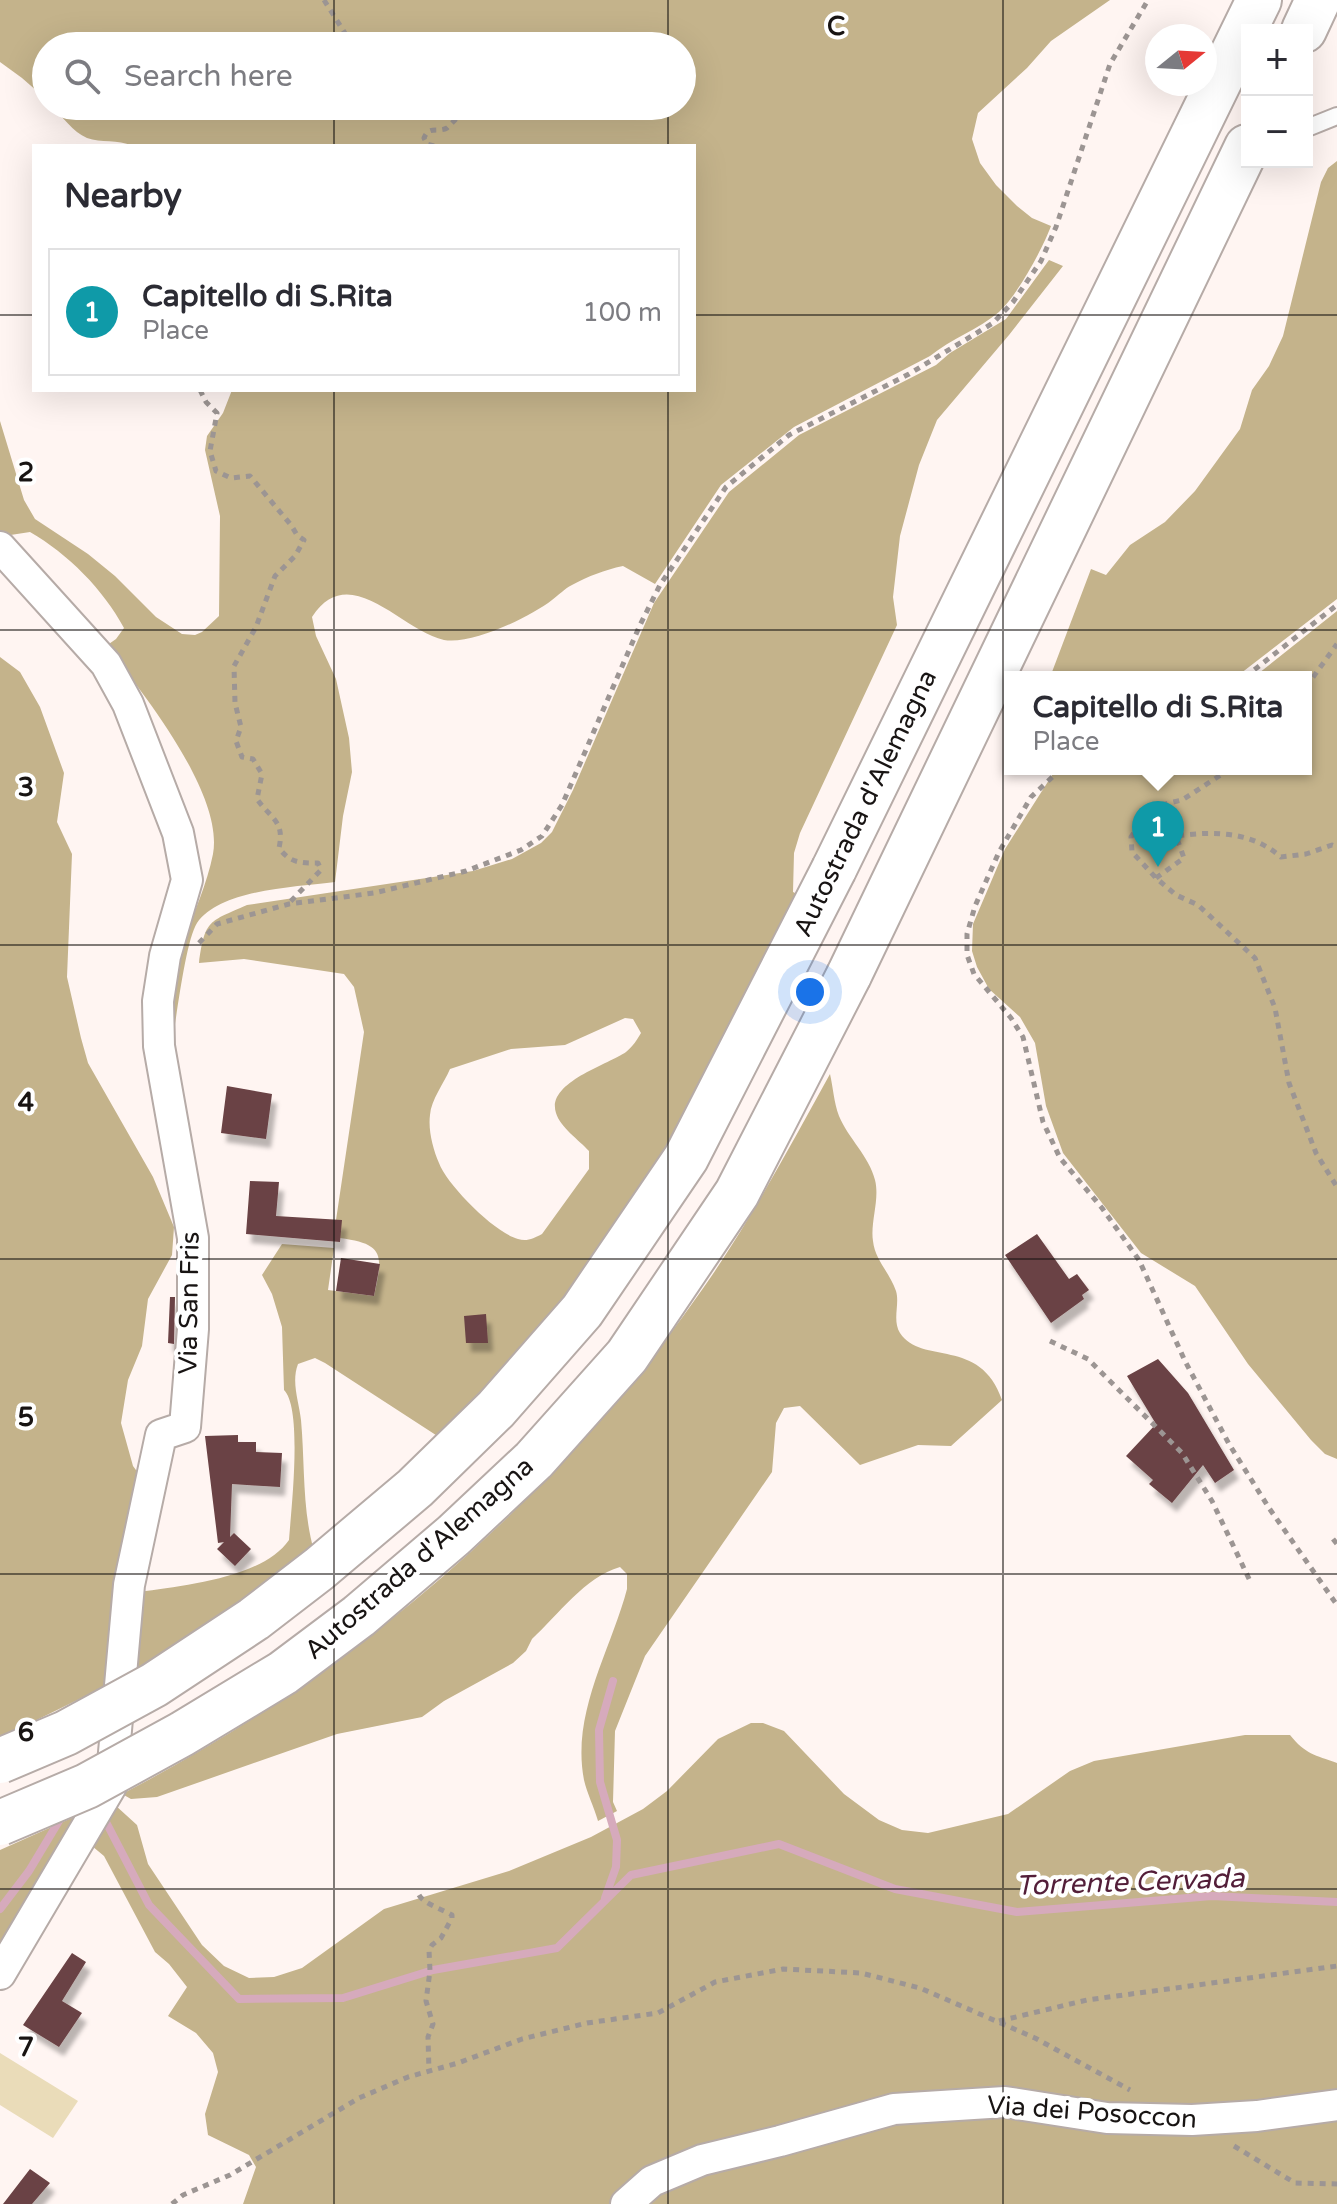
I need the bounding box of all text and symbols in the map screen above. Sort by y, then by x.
text: C [827,11,845,42]
north arrow [1145,24,1217,96]
map controls [1241,24,1313,168]
button: + [1241,24,1313,96]
search box [32,32,696,120]
icon: search [60,54,104,98]
text: Search here [124,58,293,95]
button: − [1241,96,1313,168]
text: Nearby [64,176,182,217]
text: Capitello di S.Rita [142,278,393,315]
text: 1 [84,297,100,328]
text: 100 m [582,297,662,328]
text: Place [142,315,209,346]
text: 2 [18,457,34,488]
street label: Autostrada d'Alemagna [787,665,943,941]
popup [1004,671,1312,775]
text: Capitello di S.Rita [1033,689,1283,726]
text: Place [1033,726,1099,757]
text: 3 [18,772,34,803]
pin: 1 [1132,801,1184,867]
your location [790,972,830,1012]
text: 4 [18,1087,34,1118]
street label: Via San Fris [172,1231,206,1375]
text: 5 [18,1402,34,1433]
street label: Autostrada d'Alemagna [298,1450,540,1666]
text: 6 [18,1717,34,1748]
water label: Torrente Cervada [1015,1861,1246,1903]
text: 7 [18,2032,34,2063]
street label: Via dei Posoccon [986,2089,1198,2135]

